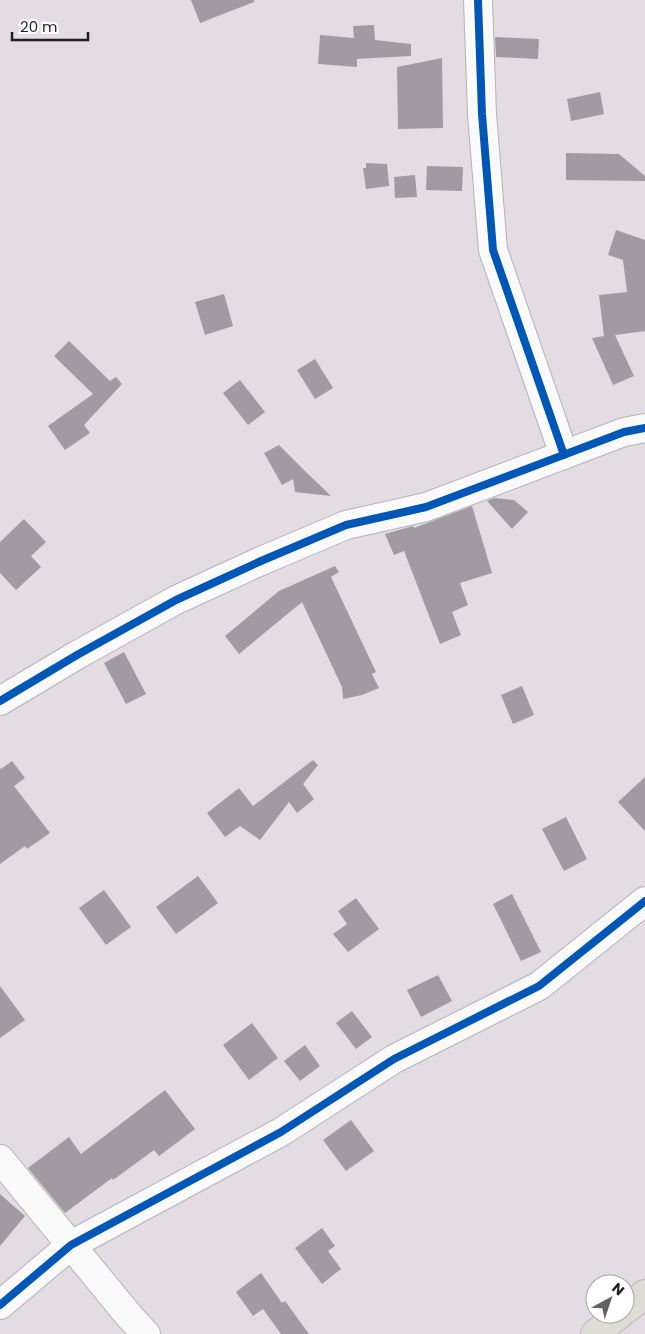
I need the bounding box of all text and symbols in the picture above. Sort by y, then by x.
scale bar [12,10,89,42]
text: 20 m [20,16,58,37]
north arrow [585,1274,635,1324]
text: N [608,1278,629,1300]

